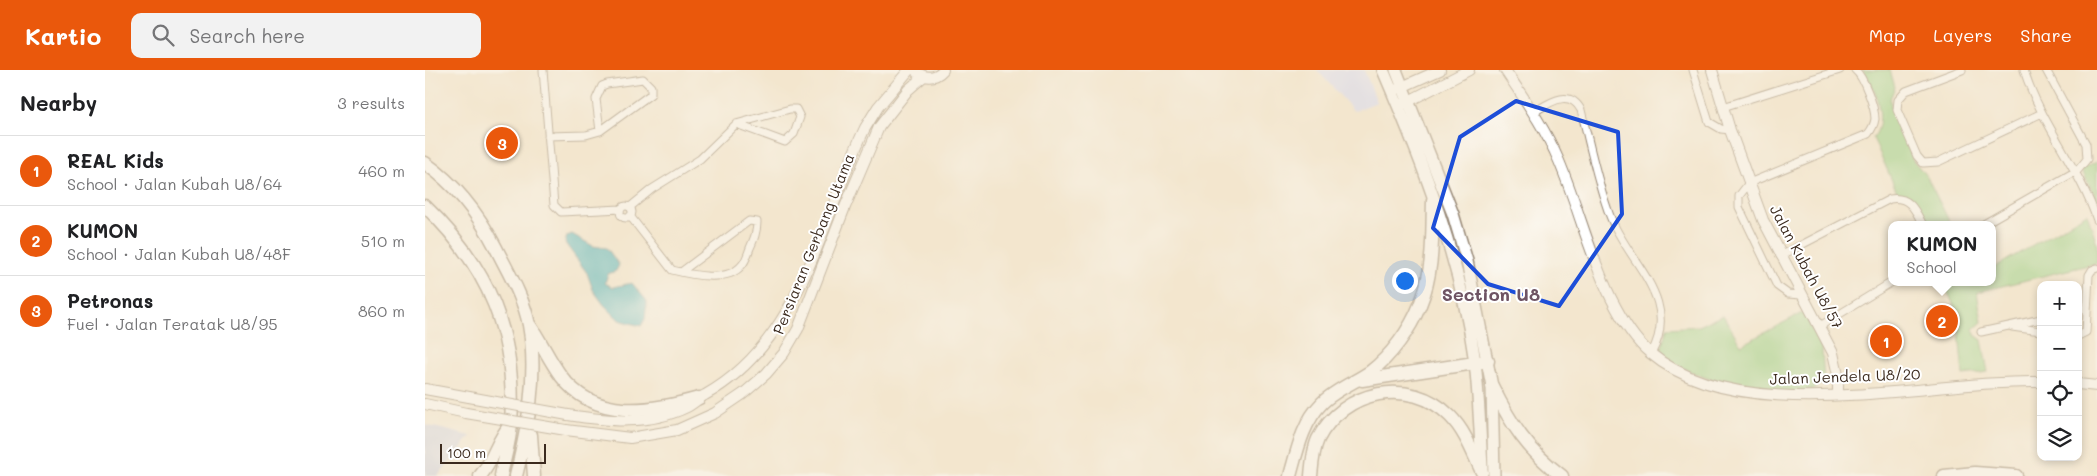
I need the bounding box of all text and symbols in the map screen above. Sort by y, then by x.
search box [131,13,481,58]
text: Kartio [25,20,101,51]
icon: search [149,21,177,49]
text: Search here [189,23,305,48]
text: Map [1869,23,1905,47]
text: Layers [1933,23,1992,47]
text: Share [2020,23,2072,47]
text: Nearby [20,89,97,116]
text: 3 results [337,92,405,113]
pin: 3 [486,124,518,162]
text: REAL Kids [67,148,164,173]
street label: Persiaran Gerbang Utama [768,150,859,337]
text: 1 [32,160,40,181]
text: 460 m [358,160,405,181]
text: School · Jalan Kubah U8/64 [67,173,282,194]
street label: Jalan Kubah U8/57 [1766,201,1848,332]
text: KUMON [67,218,138,243]
popup [1888,221,1996,286]
text: 2 [32,230,40,251]
text: 510 m [361,230,405,251]
text: KUMON [1906,231,1978,256]
text: School · Jalan Kubah U8/48F [67,243,291,264]
text: School [1906,256,1957,277]
your location [1392,268,1418,294]
map controls [2037,281,2082,461]
button: + [2037,281,2082,326]
district label: Section U8 [1442,282,1540,306]
text: Petronas [67,288,153,313]
text: 3 [31,300,41,321]
text: 860 m [358,300,405,321]
pin: 2 [1926,302,1958,340]
text: Fuel · Jalan Teratak U8/95 [67,313,278,334]
pin: 1 [1870,322,1902,360]
button: − [2037,326,2082,371]
street label: Jalan Jendela U8/20 [1769,363,1921,389]
button: locate [2037,371,2082,416]
button: layers [2037,416,2082,461]
scale bar [440,441,546,464]
text: 100 m [447,443,486,462]

